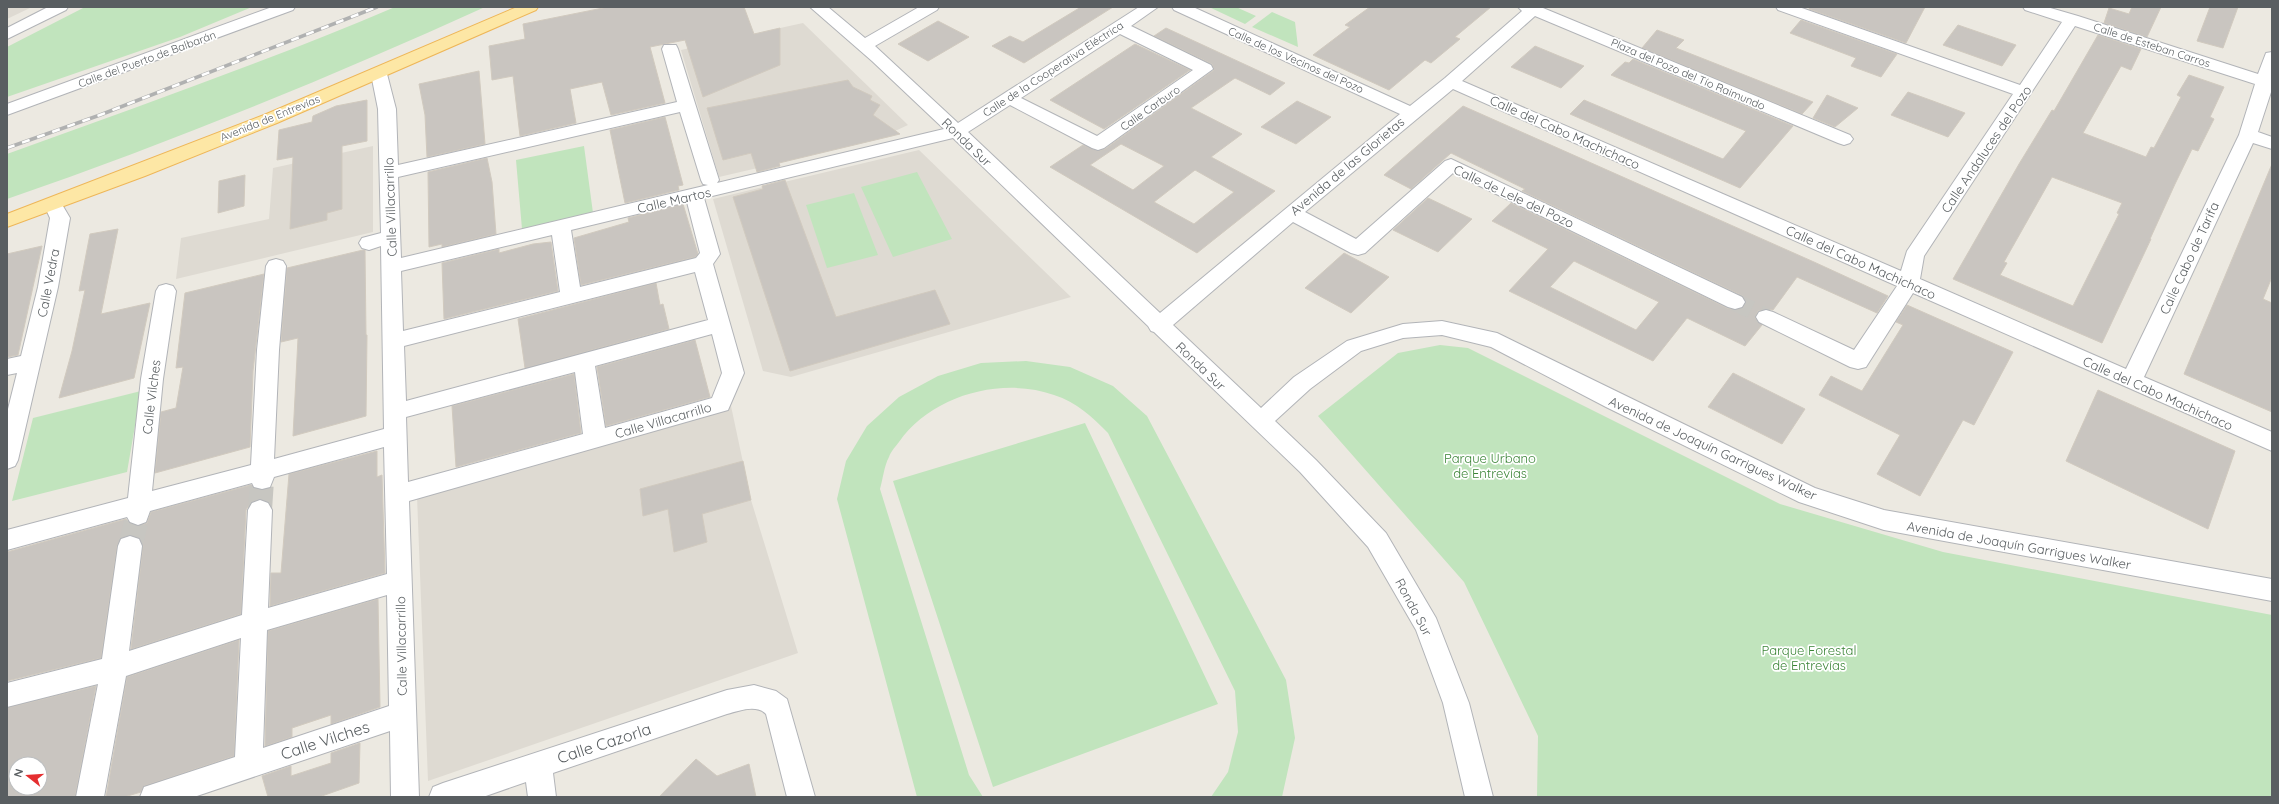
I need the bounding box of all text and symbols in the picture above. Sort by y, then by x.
street label: Calle de la Cooperativa Eléctrica [980,18,1126,120]
street label: Calle de Esteban Carros [2092,20,2212,70]
street label: Calle de los Vecinos del Pozo [1226,24,1366,96]
street label: Calle del Puerto de Balbarán [76,28,218,90]
street label: Plaza del Pozo del Tío Raimundo [1609,35,1768,113]
street label: Calle Carburo [1117,82,1183,134]
street label: Calle Andaluces del Pozo [1937,82,2035,216]
street label: Avenida de Entrevías [218,92,322,144]
street label: Calle del Cabo Machichaco [1487,92,1643,172]
street label: Avenida de las Glorietas [1287,113,1407,219]
street label: Ronda Sur [939,114,995,170]
street label: Calle Villacarrillo [380,157,400,257]
street label: Calle de Lele del Pozo [1451,161,1577,231]
street label: Calle Martos [636,184,712,216]
street label: Calle Cabo de Tarifa [2156,199,2222,317]
street label: Calle del Cabo Machichaco [1783,222,1939,302]
street label: Calle Vedra [34,247,62,319]
street label: Ronda Sur [1173,338,1229,394]
street label: Calle del Cabo Machichaco [2080,353,2236,433]
street label: Calle Vilches [138,359,164,435]
street label: Avenida de Joaquín Garrigues Walker [1607,393,1819,503]
street label: Calle Villacarrillo [613,399,713,441]
park label: Parque Urbano de Entrevías [1444,450,1536,481]
street label: Avenida de Joaquín Garrigues Walker [1906,517,2132,573]
street label: Ronda Sur [1392,575,1436,639]
street label: Calle Villacarrillo [392,596,410,696]
park label: Parque Forestal de Entrevías [1762,642,1856,673]
street label: Calle Vilches [278,716,372,764]
street label: Calle Cazorla [554,718,654,768]
north arrow [8,756,48,796]
text: N [11,767,26,779]

